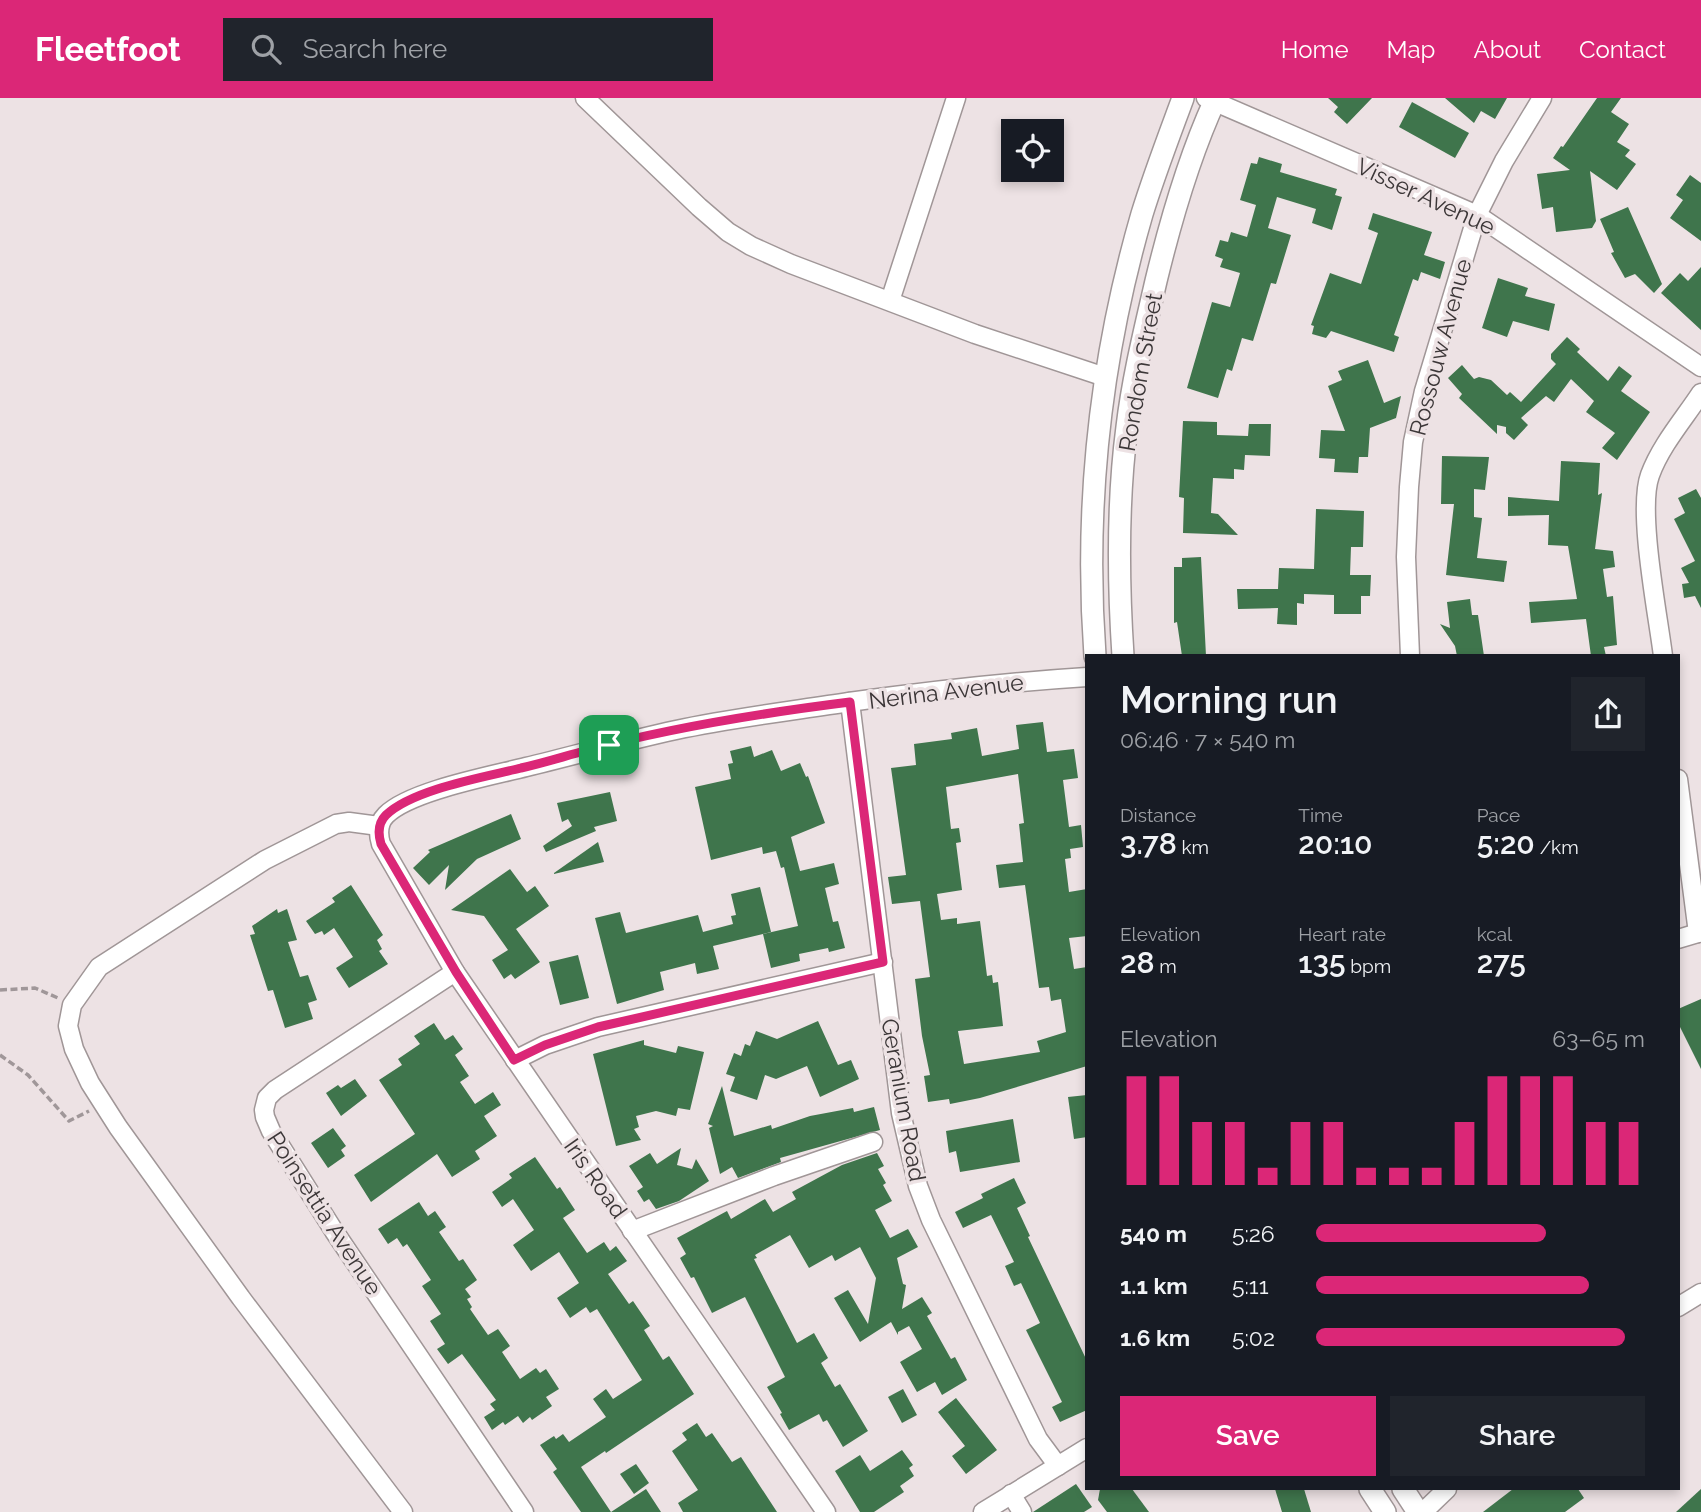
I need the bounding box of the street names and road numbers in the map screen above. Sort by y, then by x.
street label: Visser Avenue [1352,152,1500,240]
street label: Rossouw Avenue [1403,256,1477,438]
street label: Rondom Street [1113,290,1167,453]
street label: Nerina Avenue [867,668,1025,714]
street label: Geranium Road [876,1017,932,1183]
street label: Poinsettia Avenue [262,1126,388,1300]
street label: Iris Road [559,1133,633,1223]

